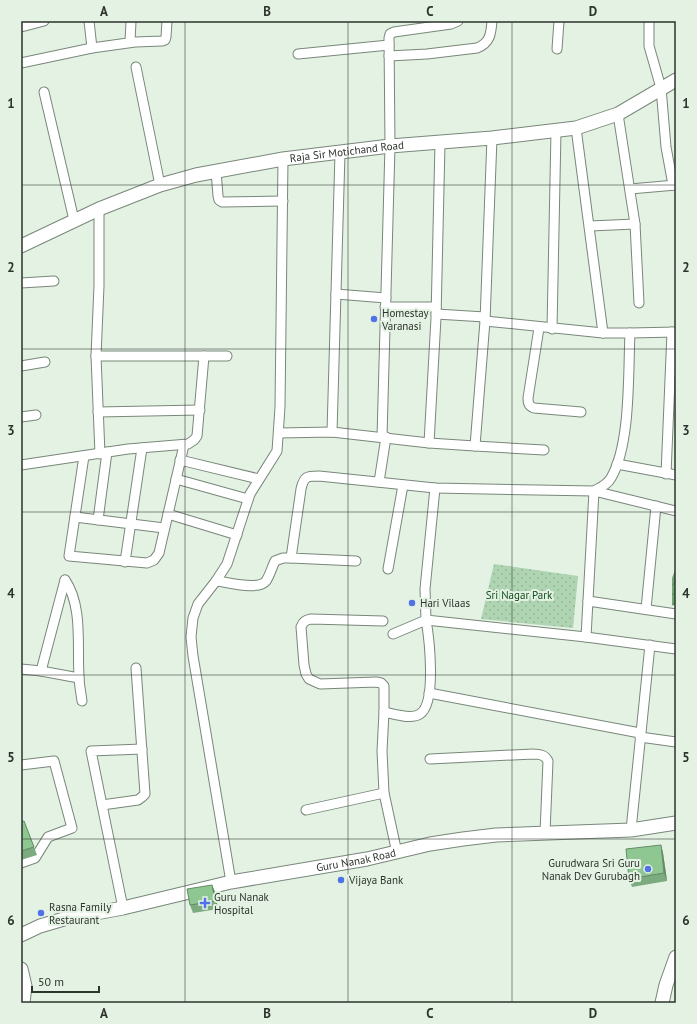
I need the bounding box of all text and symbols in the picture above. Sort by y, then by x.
text: A [100,3,108,20]
text: B [263,3,271,20]
text: C [426,3,434,20]
text: D [589,3,597,20]
text: 1 [7,95,15,112]
text: 1 [682,95,690,112]
street label: Raja Sir Motichand Road [289,138,404,165]
text: 2 [7,259,15,276]
text: 2 [682,259,690,276]
place label: Homestay Varanasi [381,306,430,333]
marker: Homestay Varanasi [369,314,379,324]
text: 3 [7,422,15,439]
text: 3 [682,422,690,439]
text: 4 [7,585,15,602]
text: 4 [682,585,690,602]
park label: Sri Nagar Park [486,588,553,602]
place label: Hari Vilaas [420,596,470,610]
marker: Hari Vilaas [407,598,417,608]
text: 5 [7,749,15,766]
text: 5 [682,749,690,766]
street label: Guru Nanak Road [315,845,397,874]
place label: Gurudwara Sri Guru Nanak Dev Gurubagh [542,856,640,883]
marker: Gurudwara Sri Guru Nanak Dev Gurubagh [643,864,653,874]
place label: Vijaya Bank [348,873,404,887]
marker: Vijaya Bank [336,875,346,885]
place label: Guru Nanak Hospital [214,890,270,917]
marker: Guru Nanak Hospital [199,897,211,909]
place label: Rasna Family Restaurant [49,900,112,927]
marker: Rasna Family Restaurant [36,908,46,918]
text: 6 [7,912,15,929]
text: 6 [682,912,690,929]
scale bar [32,968,99,994]
text: 50 m [38,974,64,989]
text: A [100,1005,108,1022]
text: B [263,1005,271,1022]
text: C [426,1005,434,1022]
text: D [589,1005,597,1022]

